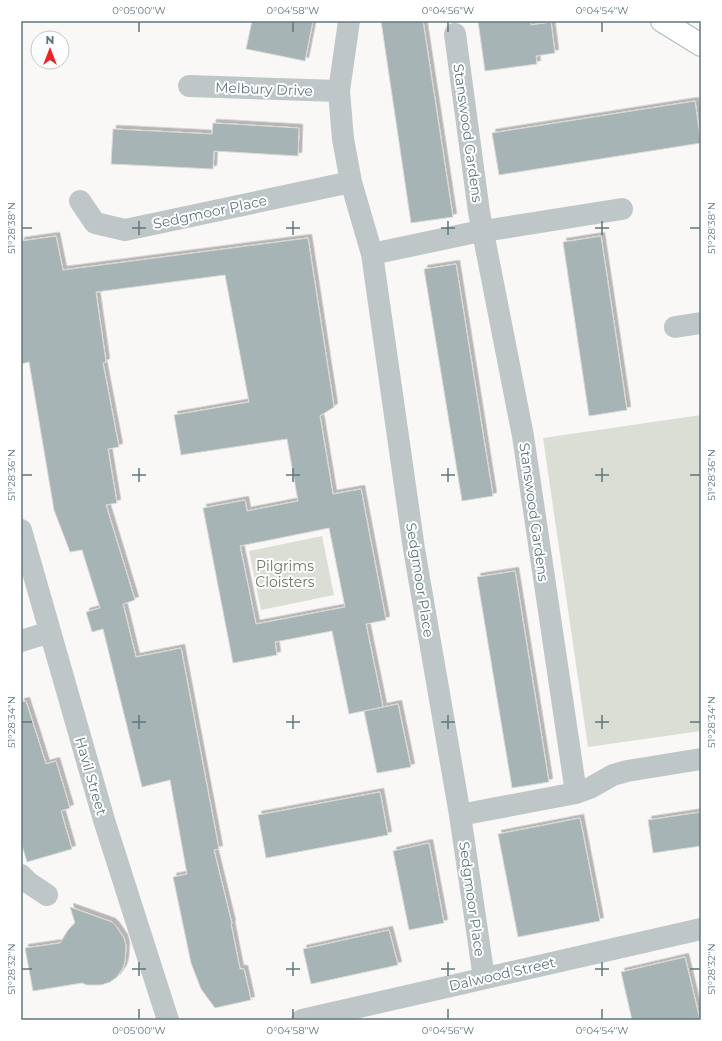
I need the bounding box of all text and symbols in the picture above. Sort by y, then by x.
text: 0°05'00"W [112,4,166,17]
text: 0°04'58"W [267,4,319,17]
text: 0°04'56"W [422,4,474,17]
text: 0°04'54"W [576,4,628,17]
north arrow [30,30,70,70]
text: N [46,33,54,47]
street label: Stanswood Gardens [449,62,487,204]
street label: Melbury Drive [215,78,313,100]
street label: Sedgmoor Place [151,191,269,233]
text: 51°28'38"N [5,202,18,254]
text: 51°28'38"N [705,202,718,254]
street label: Stanswood Gardens [515,441,553,583]
text: 51°28'36"N [5,449,18,501]
text: 51°28'36"N [705,449,718,501]
street label: Sedgmoor Place [402,521,438,639]
park label: Pilgrims Cloisters [255,557,315,591]
text: 51°28'34"N [5,696,18,748]
text: 51°28'34"N [705,696,718,748]
street label: Havil Street [71,735,111,818]
street label: Sedgmoor Place [455,840,489,958]
text: 51°28'32"N [5,943,18,995]
text: 51°28'32"N [705,943,718,995]
street label: Dalwood Street [447,953,557,995]
text: 0°05'00"W [112,1024,166,1037]
text: 0°04'58"W [267,1024,319,1037]
text: 0°04'56"W [422,1024,474,1037]
text: 0°04'54"W [576,1024,628,1037]

